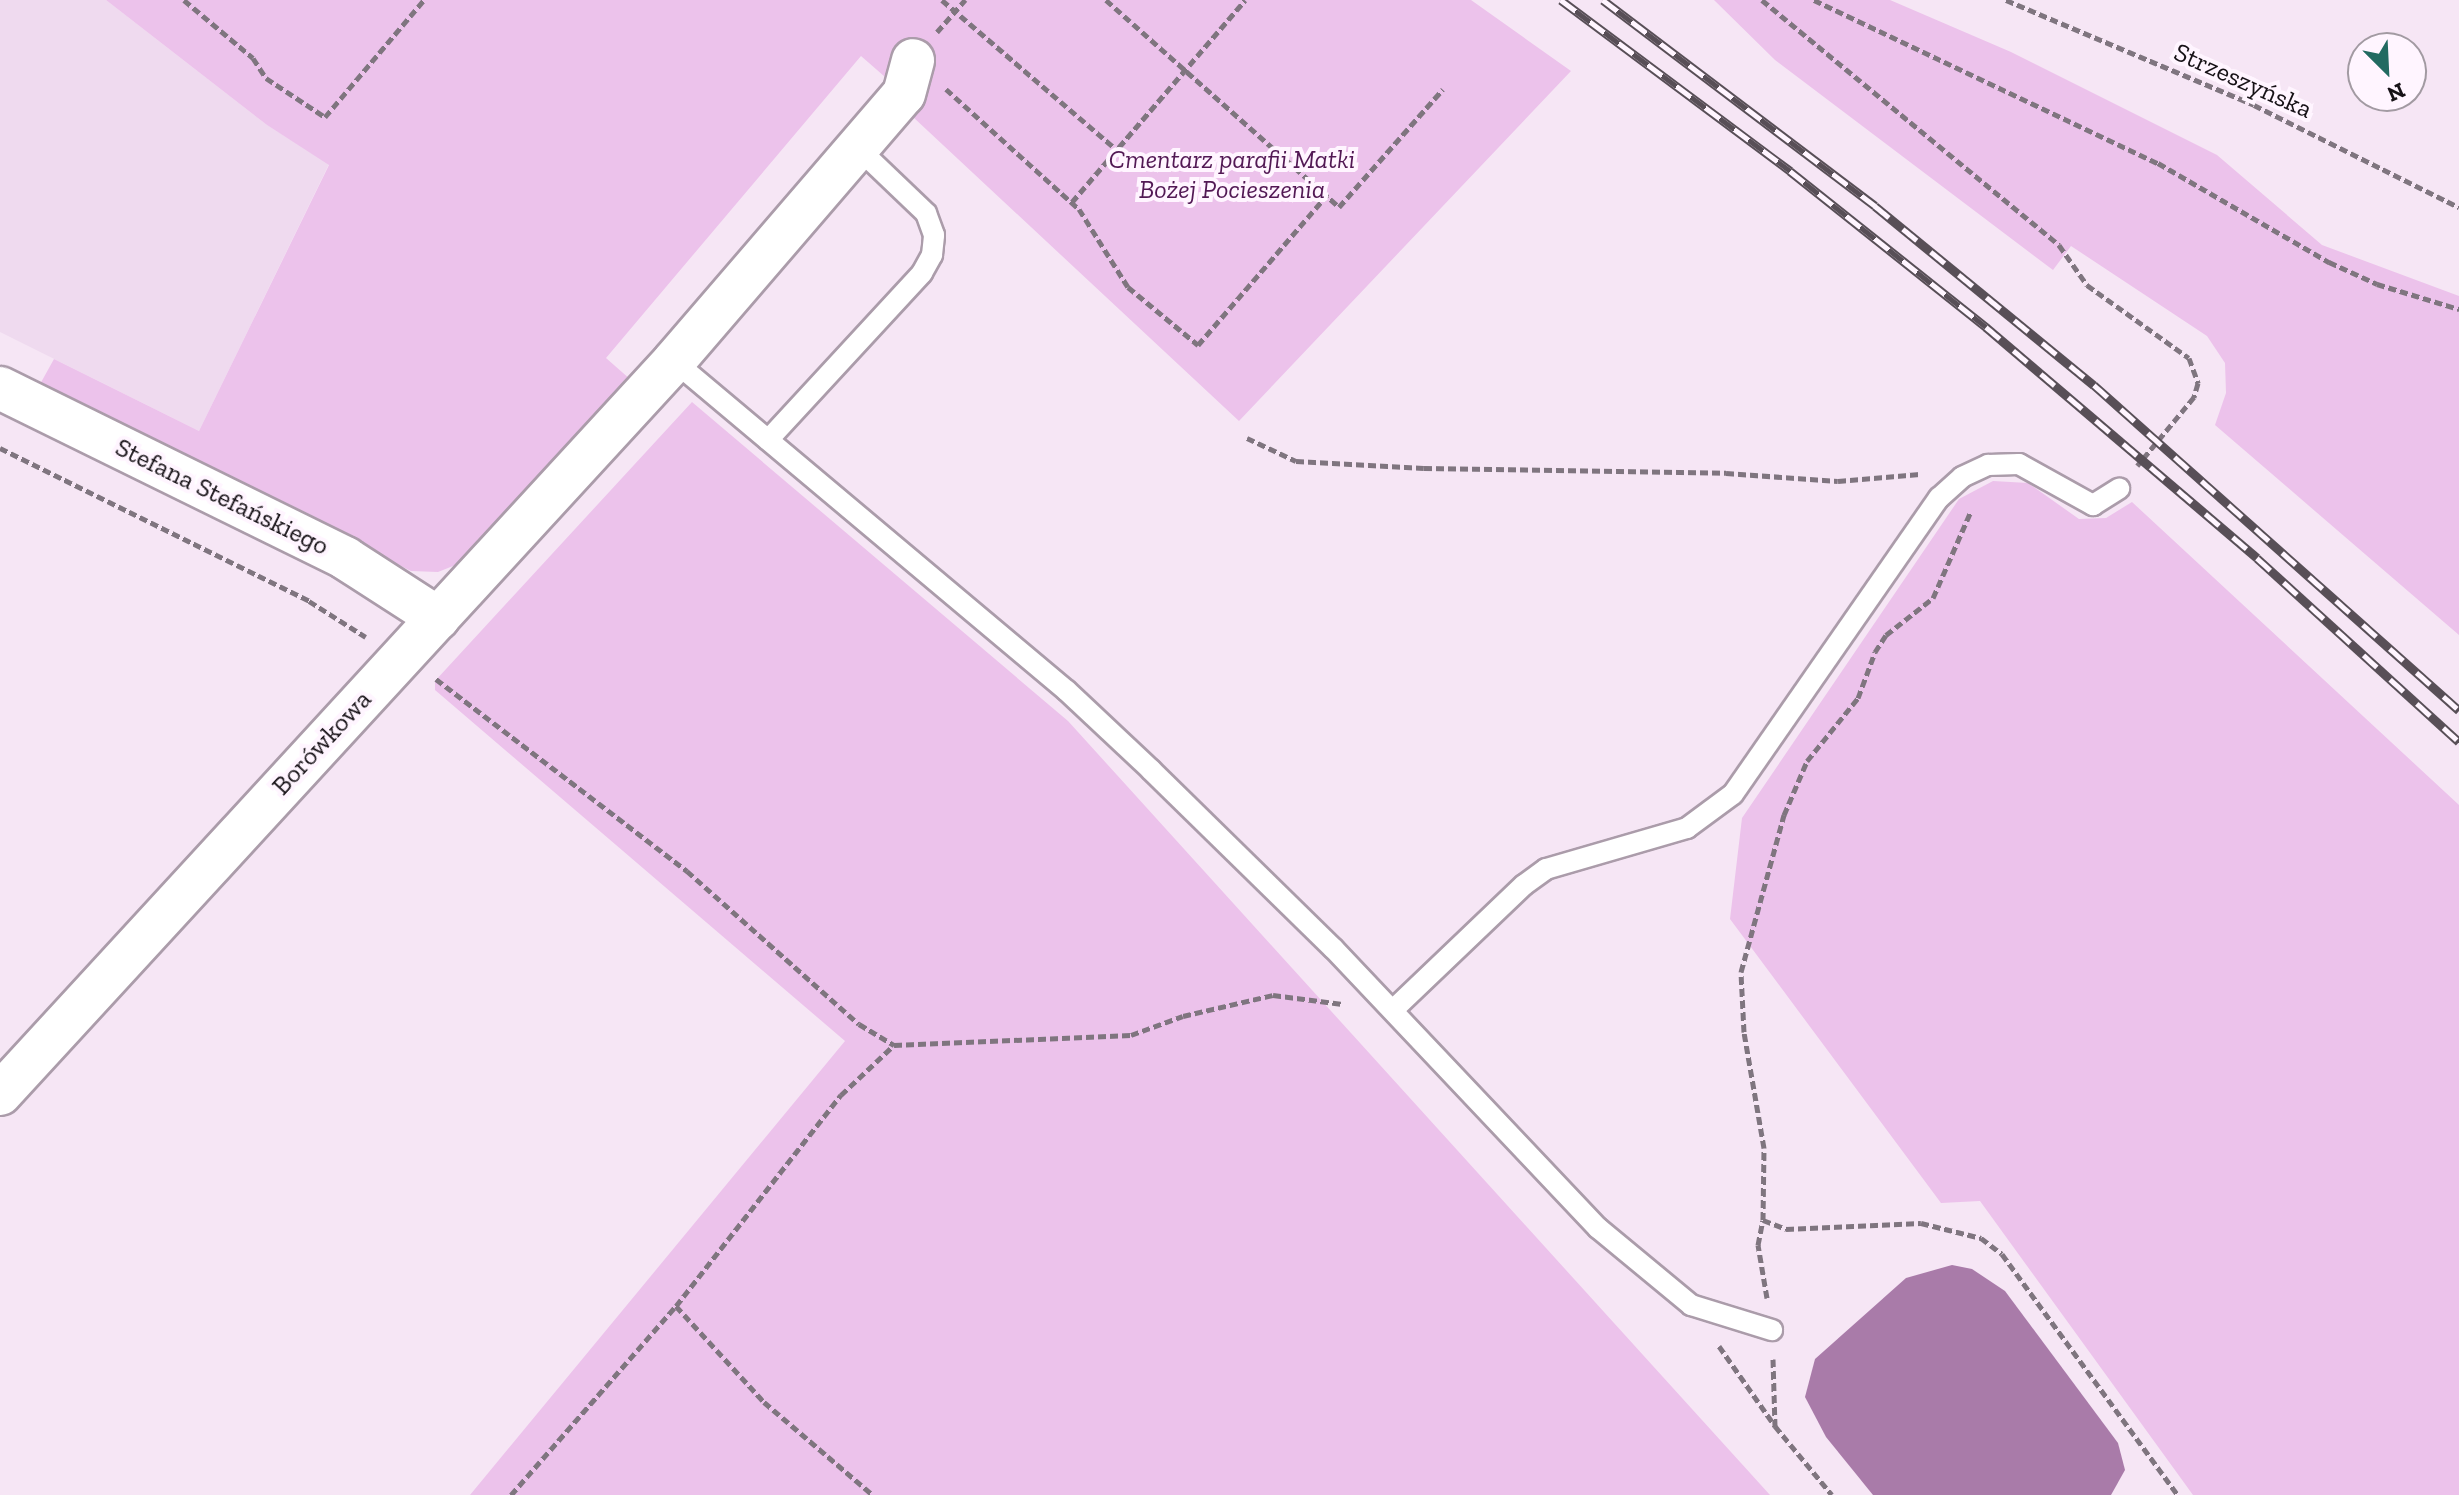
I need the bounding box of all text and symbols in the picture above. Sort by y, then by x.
north arrow [2347,32,2427,112]
street label: Strzeszyńska [2169,37,2317,125]
text: N [2383,77,2409,108]
park label: Cmentarz parafii Matki Bożej Pocieszenia [1109,144,1355,206]
street label: Stefana Stefańskiego [110,432,334,562]
street label: Borówkowa [266,684,378,802]

